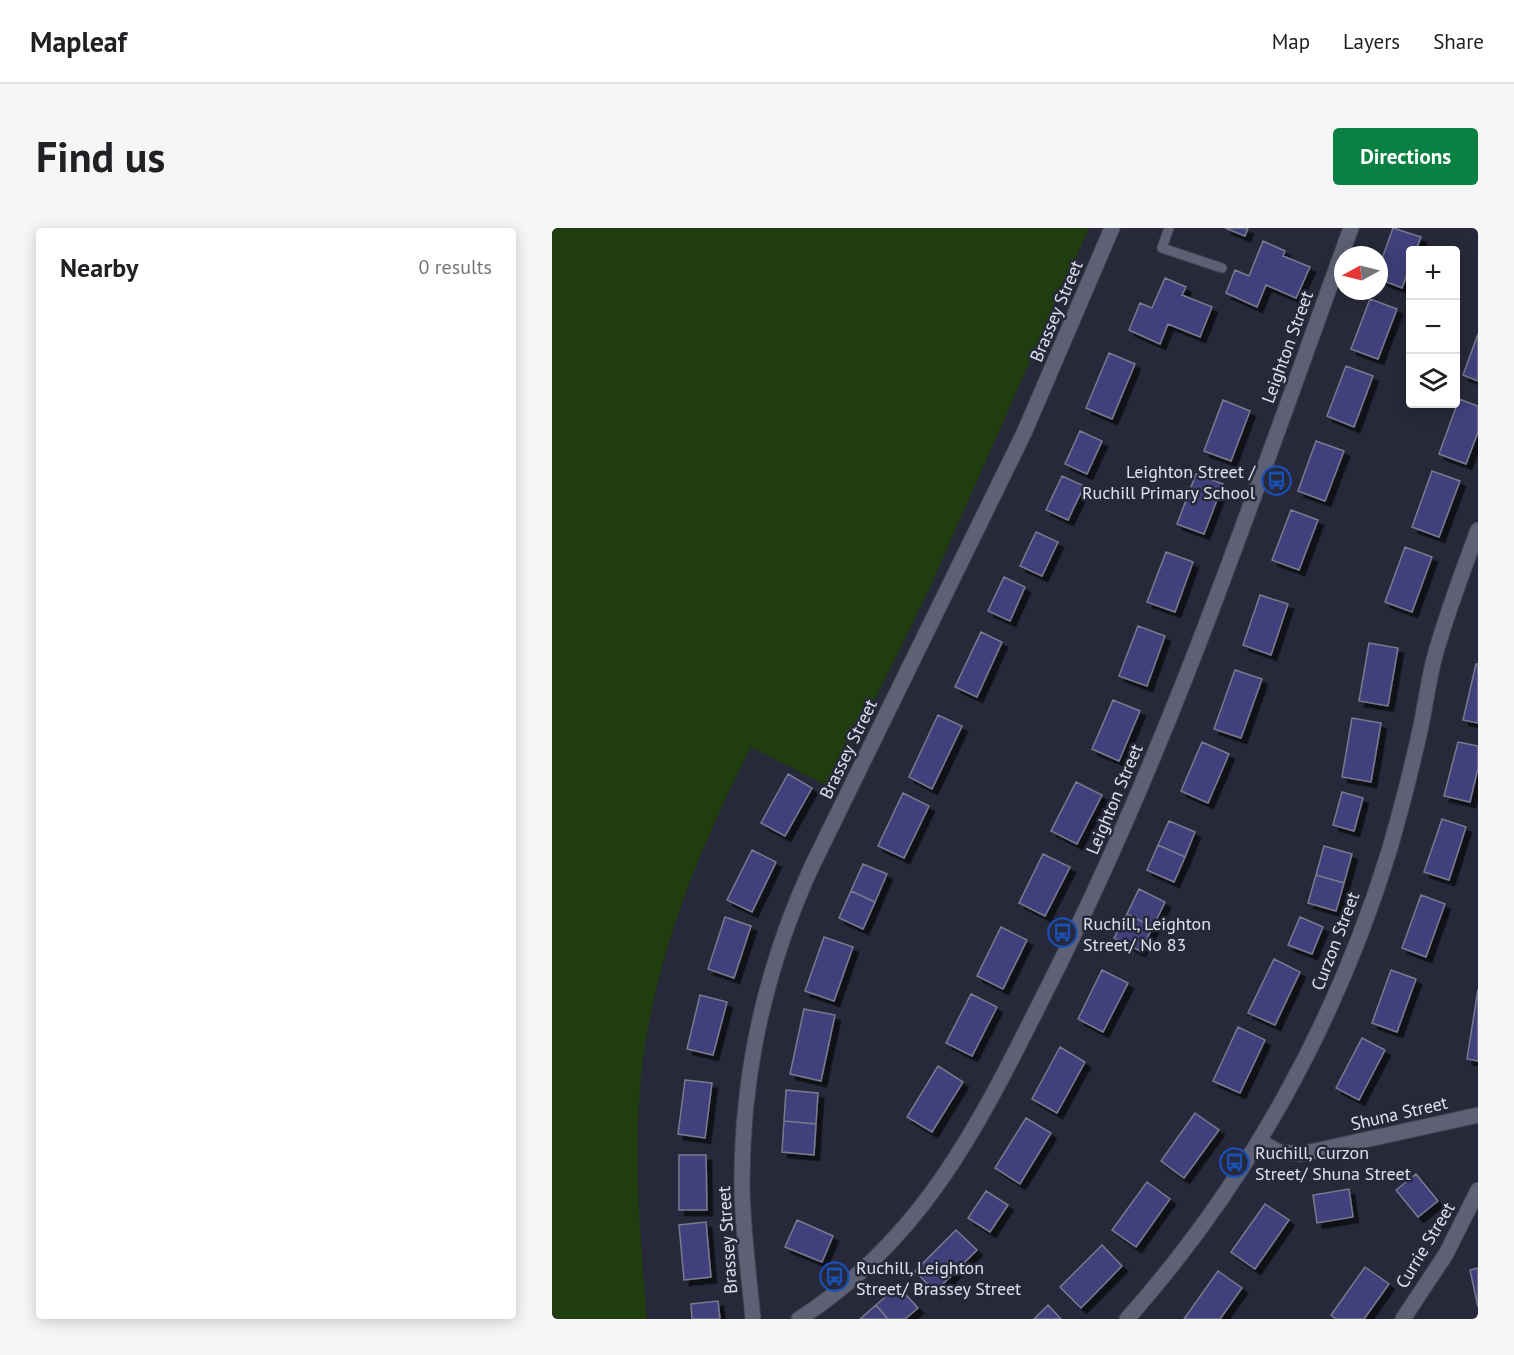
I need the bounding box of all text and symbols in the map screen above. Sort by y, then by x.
text: Mapleaf [30,23,127,60]
text: Map [1272,28,1310,55]
text: Layers [1343,28,1400,55]
text: Share [1433,28,1484,55]
button: Directions [1333,128,1478,185]
text: Find us [36,129,165,184]
north arrow [1334,246,1388,300]
map controls [1406,246,1460,408]
button: + [1406,246,1460,300]
text: Nearby [60,251,138,284]
text: 0 results [419,254,492,280]
street label: Brassey Street [1024,257,1088,365]
street label: Leighton Street [1256,288,1318,406]
button: − [1406,300,1460,354]
button: layers [1406,354,1460,408]
place label: Leighton Street / Ruchill Primary School [1082,460,1257,504]
bus stop icon: Leighton Street / Ruchill Primary School [1260,465,1292,497]
street label: Brassey Street [814,695,882,803]
street label: Leighton Street [1080,740,1148,858]
street label: Curzon Street [1306,888,1364,994]
place label: Ruchill, Leighton Street/ No 83 [1083,912,1211,956]
bus stop icon: Ruchill, Leighton Street/ No 83 [1046,917,1078,949]
street label: Shuna Street [1348,1091,1450,1135]
place label: Ruchill, Curzon Street/ Shuna Street [1255,1141,1411,1185]
bus stop icon: Ruchill, Curzon Street/ Shuna Street [1218,1146,1250,1178]
street label: Brassey Street [712,1185,742,1295]
street label: Currie Street [1390,1198,1460,1292]
place label: Ruchill, Leighton Street/ Brassey Street [856,1256,1021,1300]
bus stop icon: Ruchill, Leighton Street/ Brassey Street [819,1261,851,1293]

